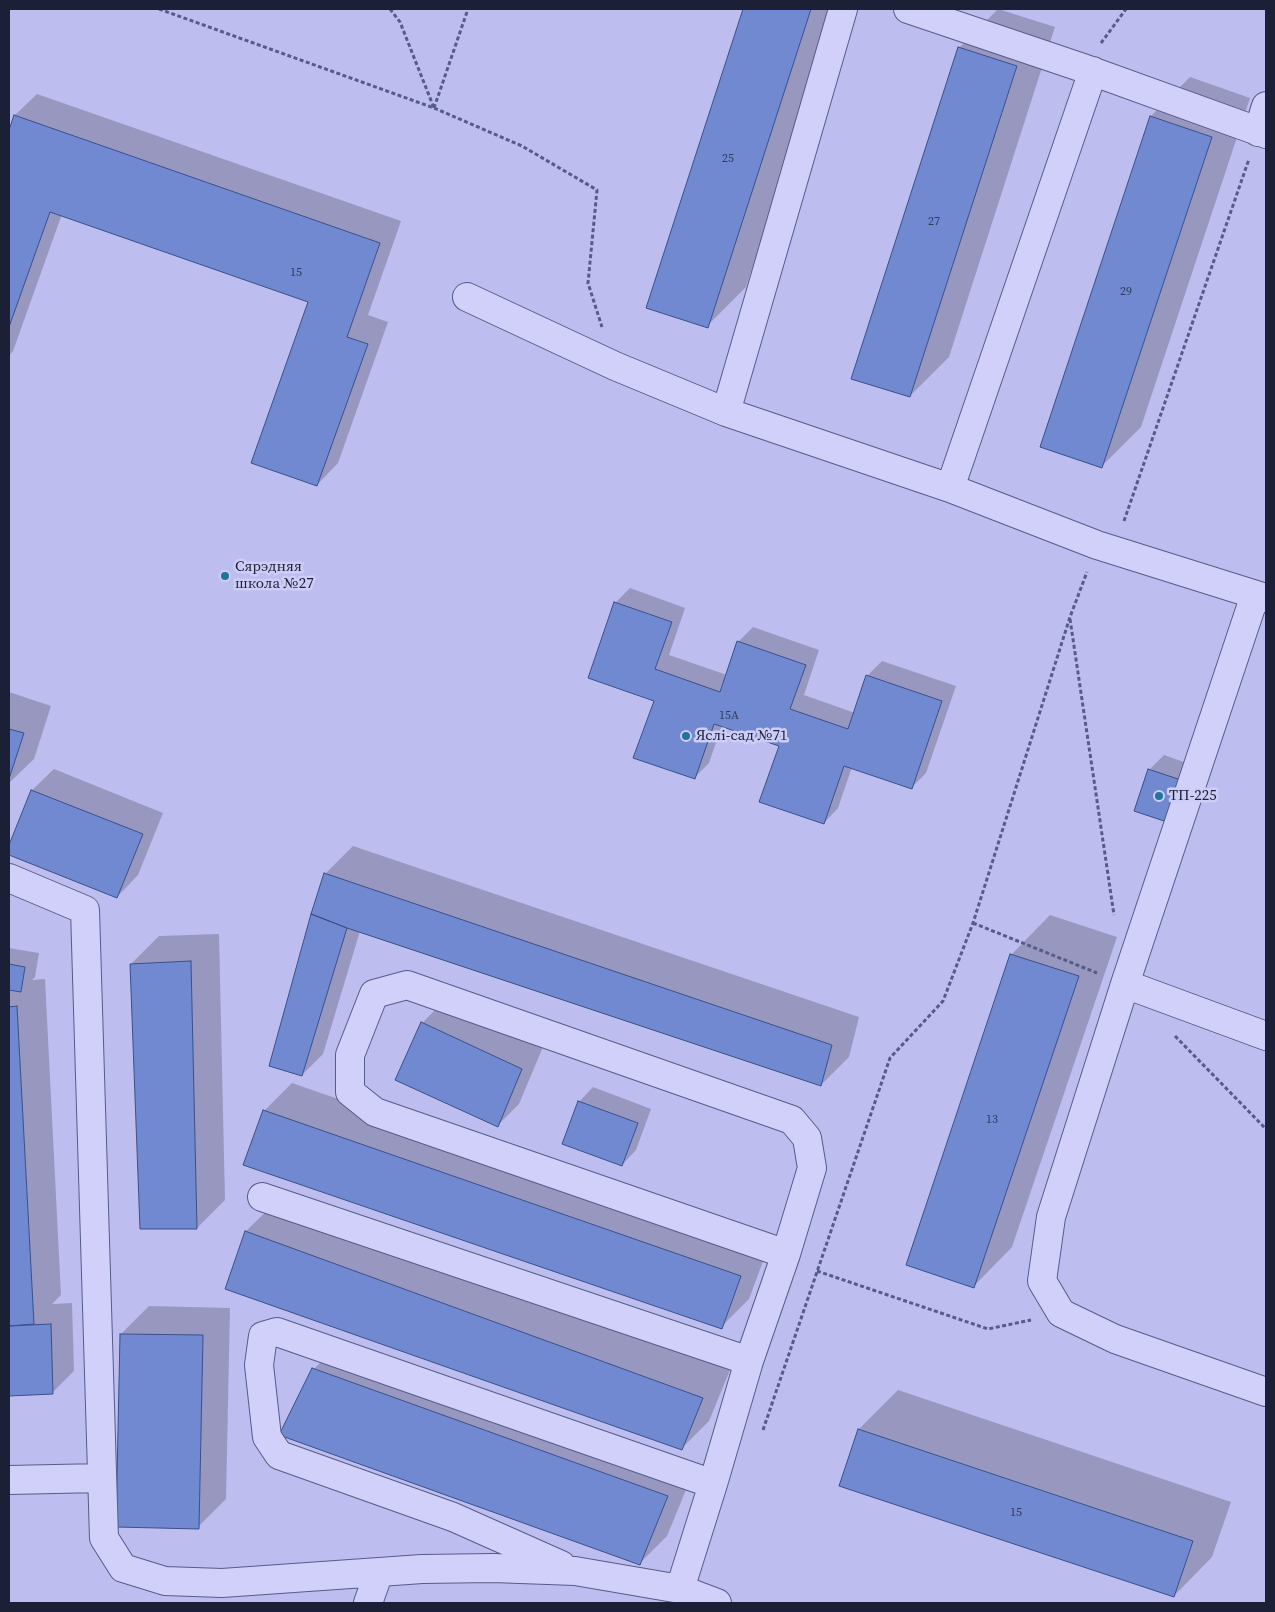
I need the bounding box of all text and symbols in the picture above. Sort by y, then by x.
house number: 25 [722,152,734,166]
house number: 27 [928,215,940,229]
house number: 15 [290,266,302,280]
house number: 29 [1120,285,1132,299]
place label: Сярэдняя школа №27 [235,558,314,593]
marker: Сярэдняя школа №27 [219,570,231,582]
house number: 15А [719,709,739,723]
place label: Яслі-сад №71 [696,727,788,745]
marker: Яслі-сад №71 [680,730,692,742]
place label: ТП-225 [1169,787,1217,805]
marker: ТП-225 [1153,790,1165,802]
house number: 13 [986,1113,998,1127]
house number: 15 [1010,1506,1022,1520]

